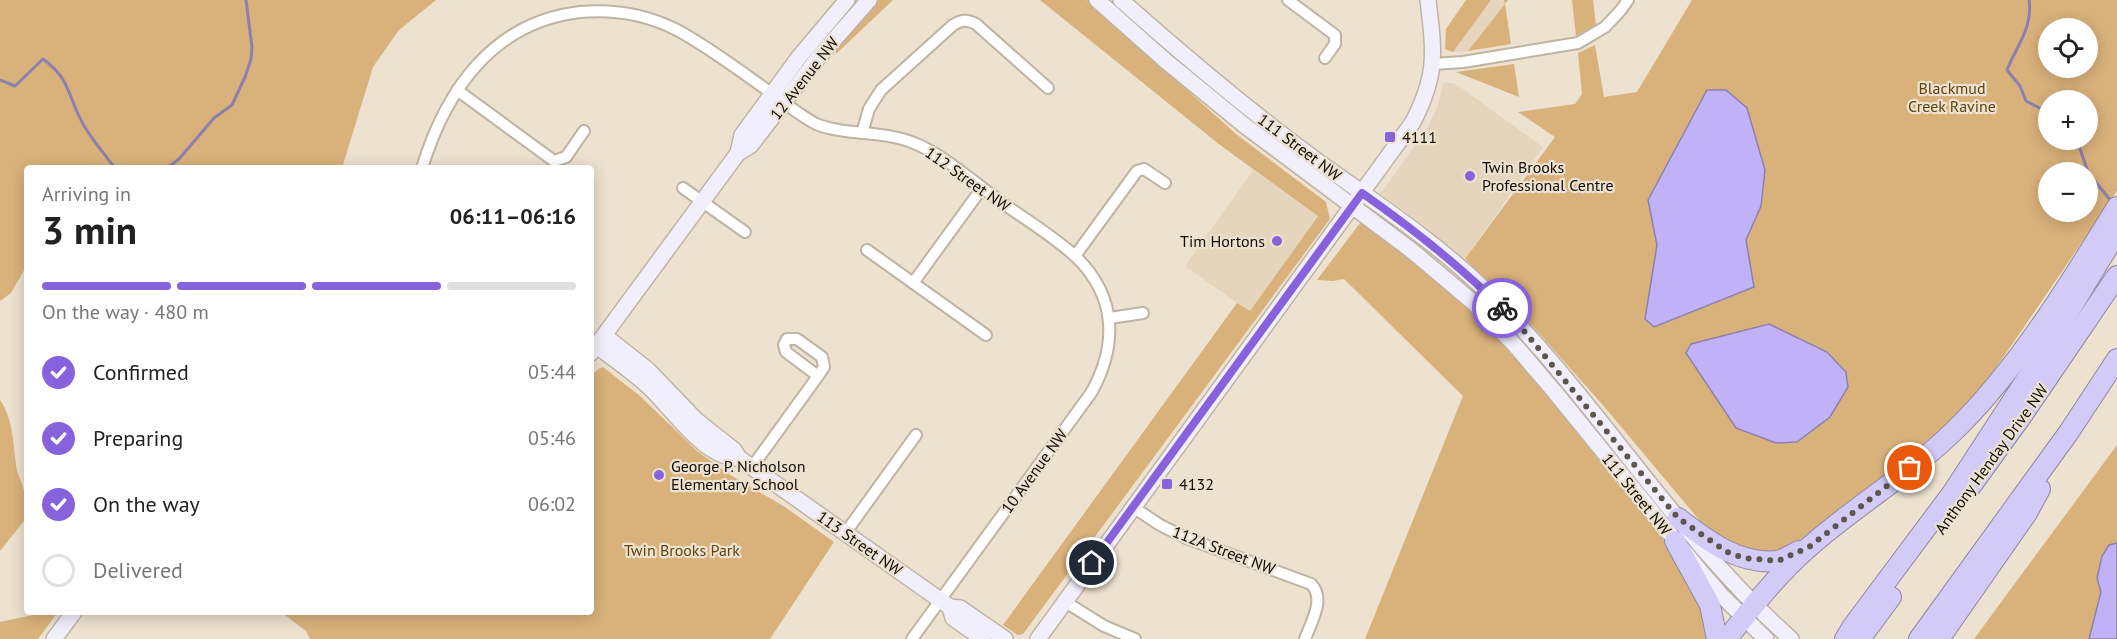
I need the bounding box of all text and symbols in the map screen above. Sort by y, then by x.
map controls [2038,18,2098,222]
button: locate [2038,18,2098,78]
street label: 12 Avenue NW [766,32,843,123]
park label: Blackmud Creek Ravine [1908,78,1996,116]
button: + [2038,90,2098,150]
street label: 111 Street NW [1254,109,1346,185]
place label: 4111 [1402,127,1437,147]
marker: 4111 [1383,130,1397,144]
street label: 112 Street NW [921,142,1015,216]
place label: Twin Brooks Professional Centre [1482,157,1614,195]
button: − [2038,162,2098,222]
marker: Twin Brooks Professional Centre [1463,169,1477,183]
text: Arriving in [42,181,131,207]
text: 06:11–06:16 [450,202,576,230]
text: 3 min [42,204,137,255]
place label: Tim Hortons [1180,231,1265,251]
marker: Tim Hortons [1270,234,1284,248]
courier [1472,278,1532,338]
icon: bike [1486,292,1519,325]
text: On the way · 480 m [42,299,209,325]
icon: check [42,356,75,389]
text: Confirmed [93,358,189,386]
text: 05:44 [528,359,576,385]
street label: Anthony Henday Drive NW [1930,380,2053,538]
icon: check [42,422,75,455]
text: Preparing [93,424,183,452]
street label: 10 Avenue NW [997,424,1072,517]
text: 05:46 [528,425,576,451]
pin [1884,442,1935,493]
street label: 111 Street NW [1598,449,1677,540]
icon: bag [1893,451,1926,484]
place label: George P. Nicholson Elementary School [671,456,805,494]
marker: George P. Nicholson Elementary School [652,468,666,482]
place label: 4132 [1179,474,1214,494]
marker: 4132 [1160,477,1174,491]
icon: check [42,488,75,521]
text: On the way [93,490,200,518]
text: 06:02 [528,491,576,517]
street label: 113 Street NW [813,506,907,580]
street label: 112A Street NW [1170,521,1279,579]
pin [1066,537,1117,588]
park label: Twin Brooks Park [624,540,740,560]
icon: home [1075,546,1108,579]
text: Delivered [93,556,183,584]

